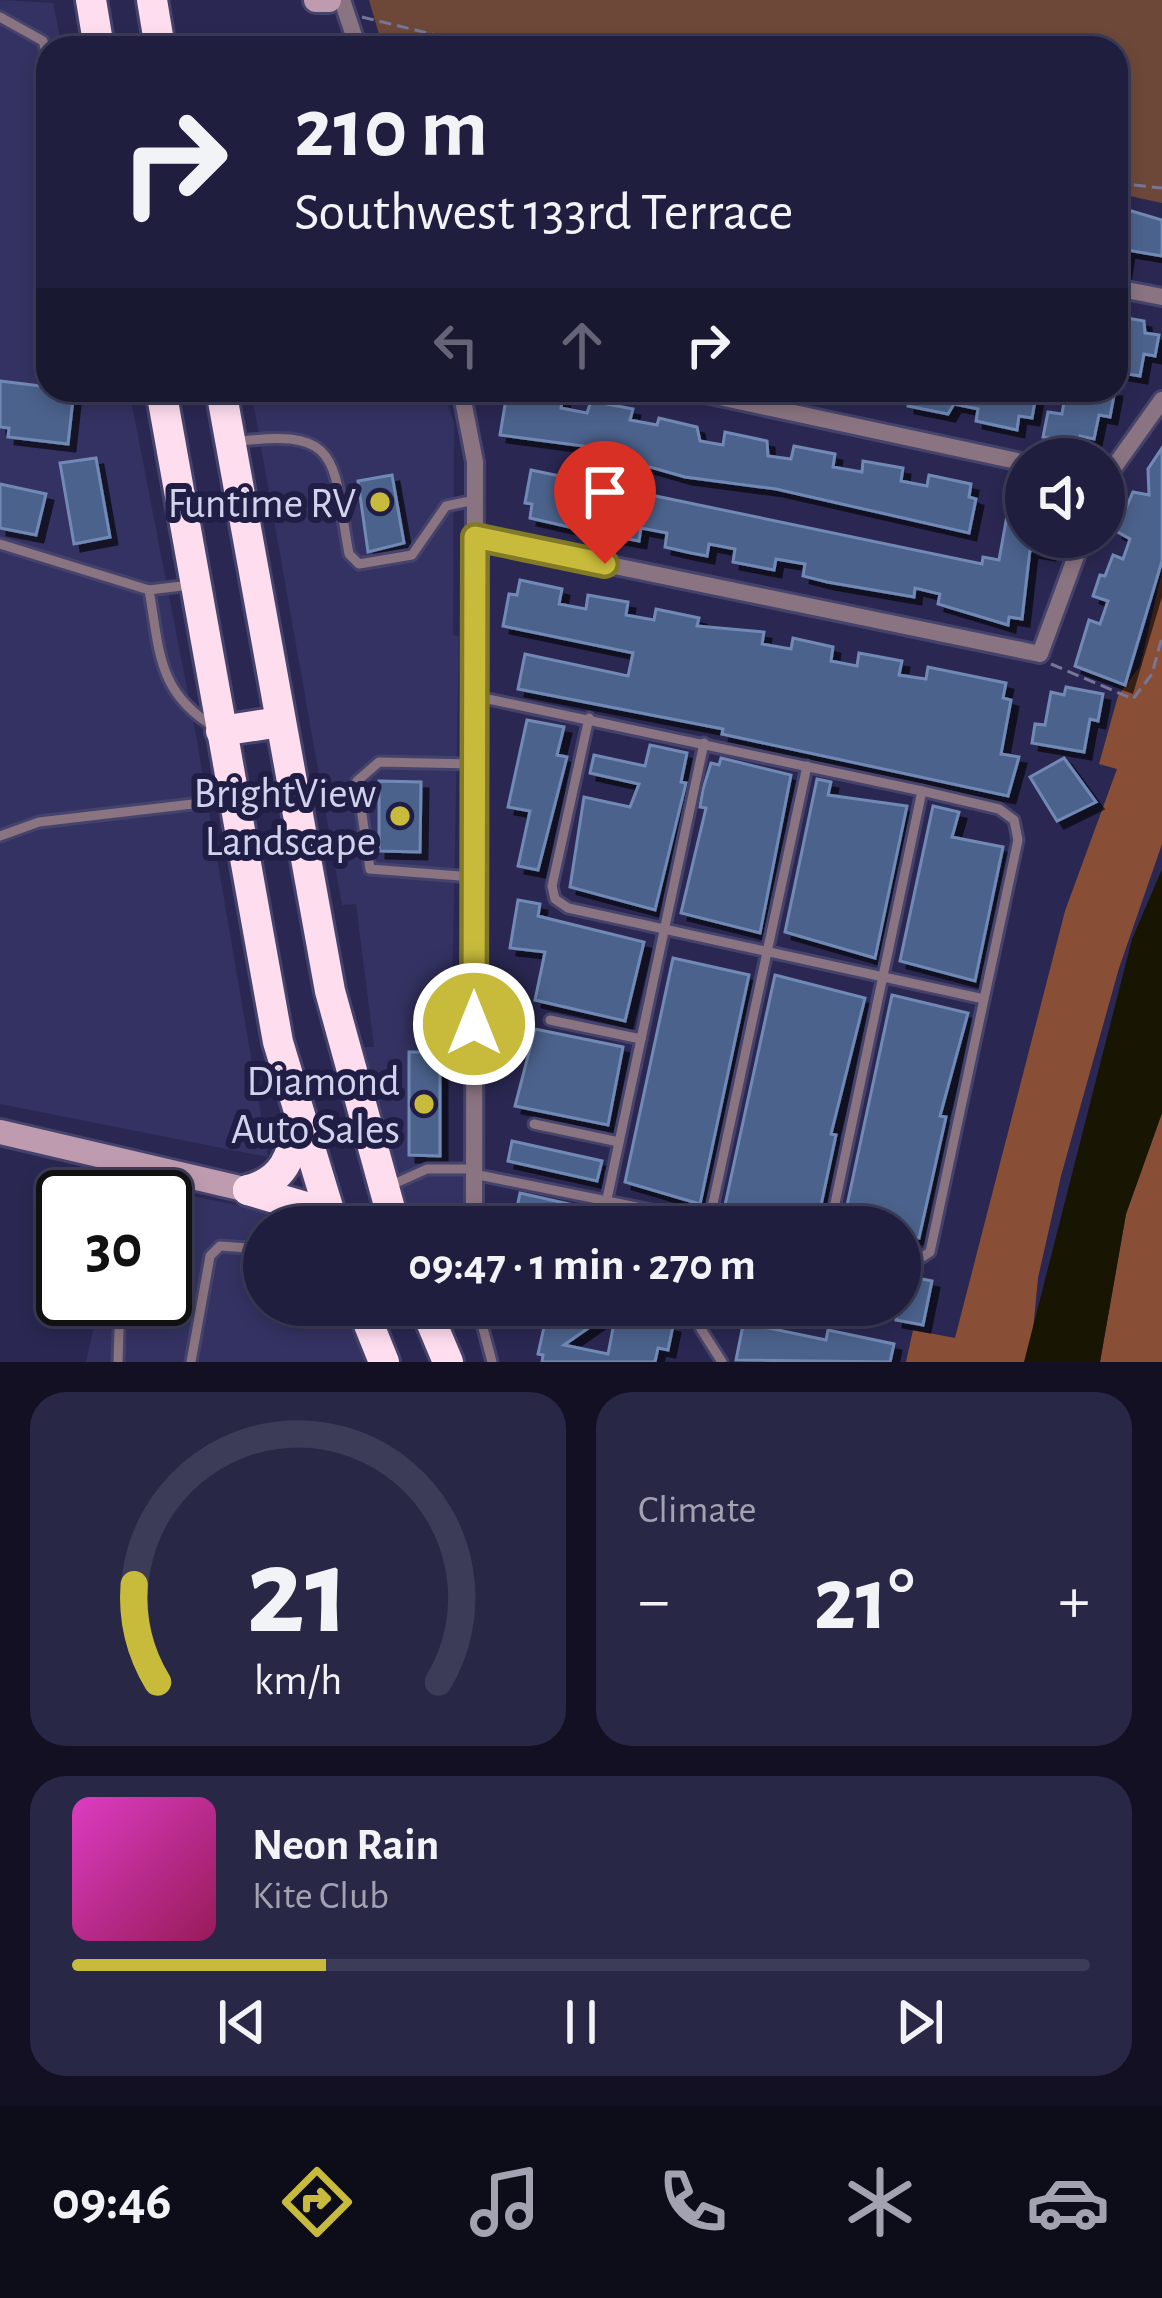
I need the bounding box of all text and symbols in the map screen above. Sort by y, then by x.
icon: right [96,84,252,240]
text: 210 m [294,88,488,172]
text: Southwest 133rd Terrace [294,186,793,240]
icon: left [423,312,489,378]
icon: ahead [549,312,615,378]
icon: right [675,312,741,378]
map controls [1005,438,1125,558]
button: sound [1005,438,1125,558]
pin [554,441,656,564]
icon: arrive [572,459,638,525]
place label: Funtime RV [168,483,356,525]
marker: Funtime RV [367,489,393,515]
place label: BrightView Landscape [194,773,376,863]
marker: BrightView Landscape [387,803,413,829]
position arrow [411,961,537,1087]
place label: Diamond Auto Sales [231,1061,400,1151]
marker: Diamond Auto Sales [411,1091,437,1117]
speed limit sign: 30 [36,1170,192,1326]
text: 09:47 · 1 min · 270 m [408,1243,756,1288]
text: Climate [638,1491,756,1530]
text: 21 [246,1531,350,1656]
text: 21° [813,1556,915,1646]
text: − [638,1568,670,1634]
text: + [1058,1568,1090,1634]
text: km/h [254,1660,342,1703]
text: Neon Rain [252,1823,439,1868]
text: Kite Club [252,1877,389,1916]
icon: previous [209,1989,275,2055]
icon: pause [548,1989,614,2055]
icon: next [887,1989,953,2055]
icon: directions [275,2160,359,2244]
icon: music [463,2160,547,2244]
icon: phone [651,2160,735,2244]
icon: climate [838,2160,922,2244]
icon: car [1026,2160,1110,2244]
text: 09:46 [52,2175,172,2229]

